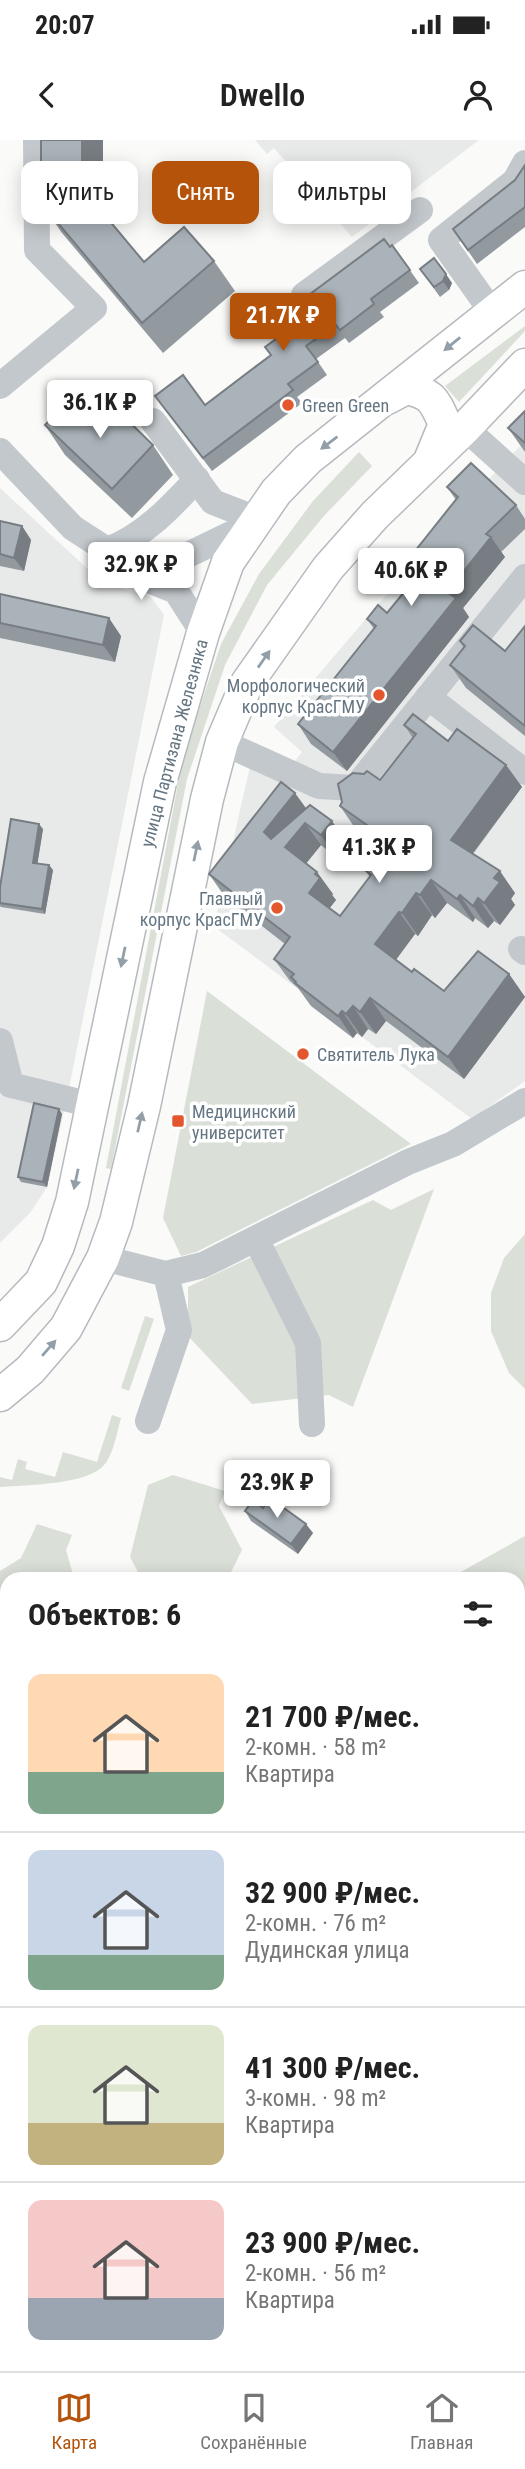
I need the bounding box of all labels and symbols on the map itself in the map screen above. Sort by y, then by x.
pin: 21.7K ₽ [218,294,348,353]
one-way arrow [444,336,461,351]
pin: 36.1K ₽ [35,380,165,440]
place label: Green Green [302,395,389,416]
marker: Green Green [280,397,296,413]
one-way arrow [321,435,339,450]
pin: 32.9K ₽ [76,542,206,602]
pin: 40.6K ₽ [346,548,476,608]
street label: улица Партизана Железняка [136,637,212,849]
one-way arrow [257,650,271,668]
place label: Морфологический корпус КрасГМУ [227,675,365,717]
marker: Морфологический корпус КрасГМУ [371,687,387,703]
pin: 41.3K ₽ [314,826,444,885]
one-way arrow [190,840,201,862]
place label: Главный корпус КрасГМУ [140,888,263,930]
marker: Главный корпус КрасГМУ [269,900,285,916]
one-way arrow [117,946,128,968]
place label: Святитель Лука [317,1044,435,1065]
marker: Святитель Лука [295,1046,311,1062]
place label: Медицинский университет [192,1101,296,1143]
one-way arrow [135,1111,146,1133]
marker: Медицинский университет [170,1113,186,1129]
one-way arrow [71,1168,82,1190]
one-way arrow [41,1339,56,1356]
pin: 23.9K ₽ [212,1460,342,1520]

